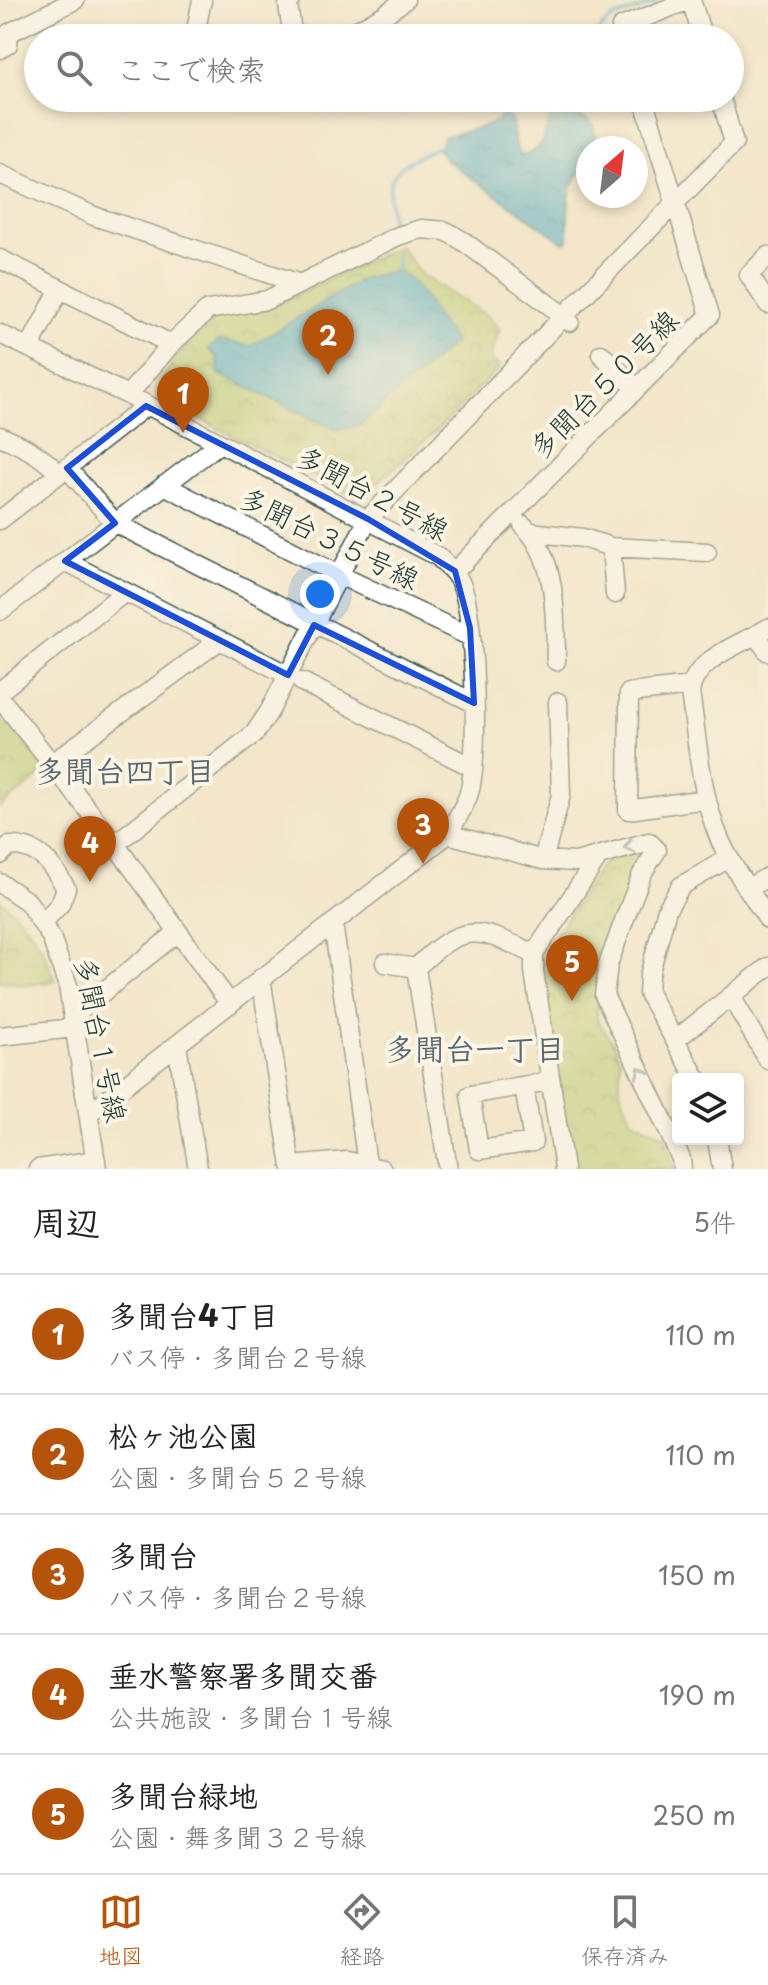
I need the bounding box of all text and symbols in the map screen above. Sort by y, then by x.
search box [24,24,744,112]
icon: search [52,46,96,90]
text: ここで検索 [116,46,266,91]
north arrow [576,136,648,208]
street label: 多聞台５０号線 [518,298,688,468]
pin: 2 [302,309,354,375]
pin: 1 [157,367,209,433]
street label: 多聞台２号線 [289,434,457,550]
street label: 多聞台３５号線 [232,475,428,599]
your location [300,574,340,614]
district label: 多聞台四丁目 [35,747,215,792]
pin: 3 [397,798,449,864]
pin: 4 [64,816,116,882]
one-way arrow [623,838,637,855]
pin: 5 [546,935,598,1001]
street label: 多聞台１号線 [65,952,139,1126]
district label: 多聞台一丁目 [385,1025,565,1070]
one-way arrow [635,1066,651,1080]
map controls [672,1073,744,1145]
button: layers [672,1073,744,1145]
text: 周辺 [32,1195,100,1247]
text: 5件 [693,1202,736,1241]
text: 多聞台4丁目 [108,1292,278,1337]
text: 1 [52,1315,64,1354]
text: 110 m [665,1315,736,1354]
text: バス停 · 多聞台２号線 [108,1337,366,1376]
text: 松ヶ池公園 [108,1412,258,1457]
text: 2 [49,1435,67,1474]
text: 110 m [665,1435,736,1474]
text: 公園 · 多聞台５２号線 [108,1457,366,1496]
text: 多聞台 [108,1532,198,1577]
text: 3 [49,1555,67,1594]
text: 150 m [658,1555,736,1594]
text: バス停 · 多聞台２号線 [108,1577,366,1616]
text: 垂水警察署多聞交番 [108,1652,378,1697]
text: 4 [49,1675,67,1714]
text: 190 m [659,1675,736,1714]
text: 公共施設 · 多聞台１号線 [108,1697,392,1736]
text: 多聞台緑地 [108,1772,258,1817]
text: 5 [50,1795,66,1834]
text: 250 m [652,1795,736,1834]
text: 公園 · 舞多聞３２号線 [108,1817,366,1856]
tab: 地図 [99,1890,143,1971]
tab: 経路 [340,1890,384,1971]
tab: 保存済み [581,1890,669,1971]

